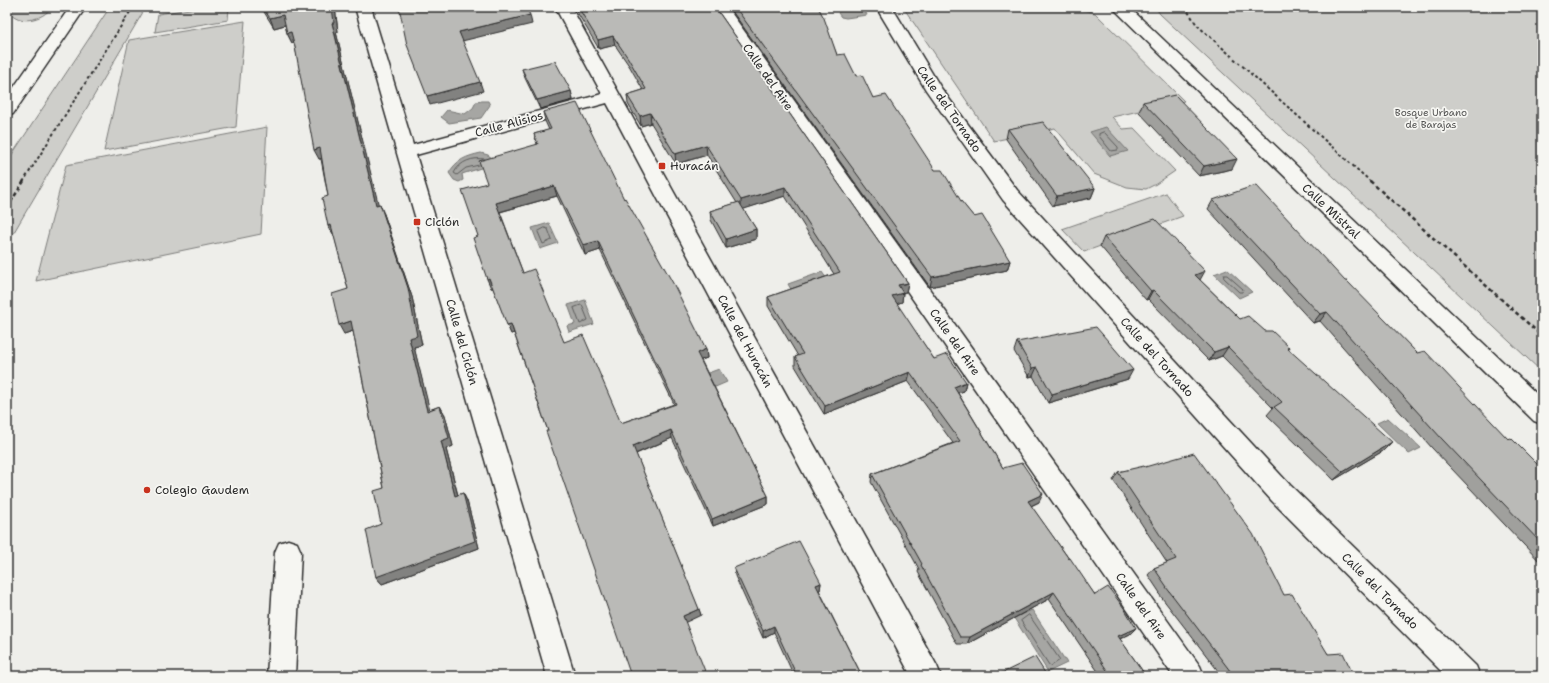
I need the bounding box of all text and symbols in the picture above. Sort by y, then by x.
street label: Calle del Aire [739,40,797,114]
street label: Calle del Tornado [913,63,985,155]
park label: Bosque Urbano de Barajas [1395,106,1467,131]
street label: Calle Alisios [473,107,545,141]
place label: Huracán [670,158,719,174]
marker: Huracán [657,161,667,171]
street label: Calle Mistral [1298,180,1364,242]
place label: Ciclón [425,214,459,230]
marker: Ciclón [412,217,422,227]
street label: Calle del Huracán [714,292,776,390]
street label: Calle del Ciclón [442,297,482,387]
street label: Calle del Aire [926,305,984,379]
street label: Calle del Tornado [1117,314,1197,400]
place label: Colegio Gaudem [155,482,249,498]
marker: Colegio Gaudem [142,485,152,495]
street label: Calle del Tornado [1338,549,1422,633]
street label: Calle del Aire [1112,569,1170,643]

